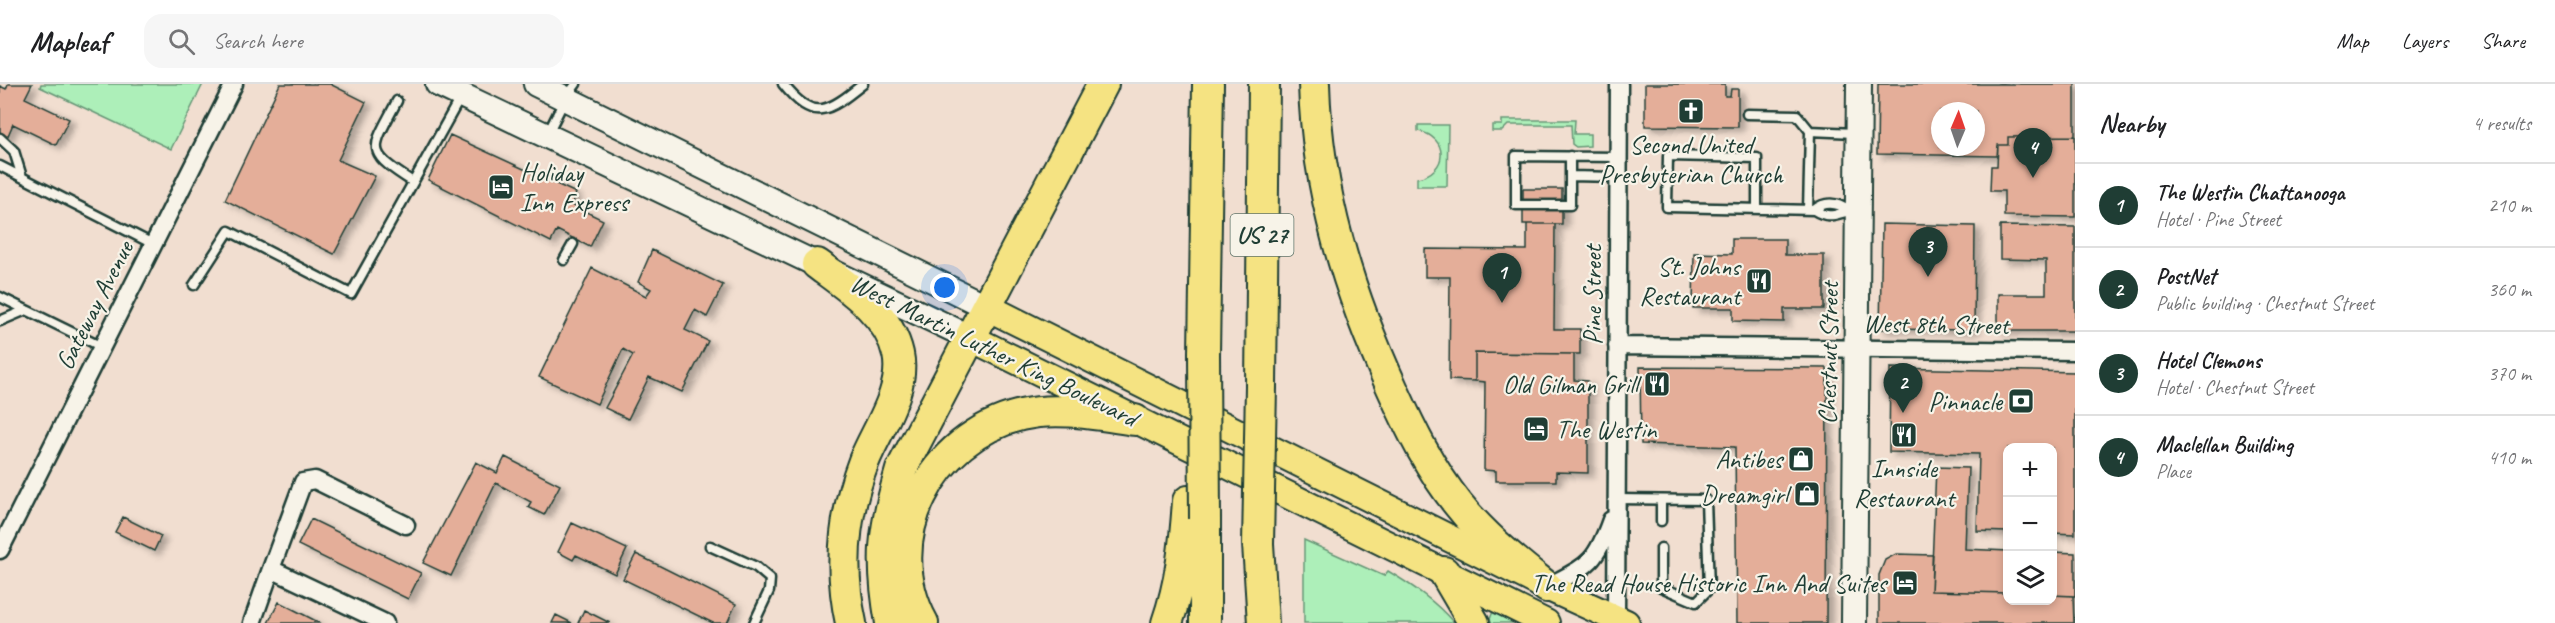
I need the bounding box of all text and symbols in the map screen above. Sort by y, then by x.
search box [144,14,564,68]
text: Mapleaf [30,24,108,59]
icon: search [165,25,198,58]
text: Search here [213,27,303,55]
text: Map [2336,28,2369,54]
text: Layers [2402,28,2448,54]
text: Share [2481,28,2525,54]
church icon: Second United Presbyterian Church [1676,96,1706,126]
north arrow [1931,102,1985,156]
text: Nearby [2099,107,2164,140]
text: 4 results [2472,111,2531,136]
place label: Second United Presbyterian Church [1599,128,1784,191]
pin: 4 [2014,128,2052,178]
place label: Holiday Inn Express [520,156,630,219]
hotel icon: Holiday Inn Express [486,172,516,202]
text: The Westin Chattanooga [2156,179,2345,207]
text: 1 [2114,193,2123,218]
text: 210 m [2488,193,2531,218]
text: Hotel · Pine Street [2156,207,2281,232]
road number: US 27 [1230,214,1294,256]
pin: 3 [1908,228,1948,277]
street label: Gateway Avenue [48,234,142,375]
street label: Pine Street [1576,243,1609,345]
place label: St. Johns Restaurant [1639,250,1742,313]
pin: 1 [1482,254,1522,303]
text: PostNet [2156,263,2216,291]
restaurant icon: St. Johns Restaurant [1744,266,1774,296]
street label: West Martin Luther King Boulevard [845,267,1146,436]
your location [930,273,959,302]
text: 2 [2114,277,2123,302]
text: 360 m [2488,277,2531,302]
street label: Chestnut Street [1811,279,1846,425]
text: Public building · Chestnut Street [2156,291,2374,316]
street label: West 8th Street [1863,307,2012,342]
text: Hotel Clemons [2156,347,2261,375]
text: 3 [2114,361,2123,386]
text: 370 m [2488,361,2531,386]
pin: 2 [1884,364,1922,413]
place label: Old Gilman Grill [1503,368,1643,401]
restaurant icon: Old Gilman Grill [1642,369,1672,399]
text: Hotel · Chestnut Street [2156,375,2314,400]
place label: Pinnacle [1928,385,2004,418]
bank icon: Pinnacle [2006,386,2036,416]
place label: The Westin [1556,413,1658,446]
hotel icon: The Westin [1521,414,1551,444]
restaurant icon: Innside Restaurant [1889,420,1919,450]
text: Maclellan Building [2156,431,2293,459]
place label: Antibes [1715,443,1784,476]
map controls [2003,443,2057,605]
button: + [2003,443,2057,497]
shop icon: Antibes [1786,444,1816,474]
text: 4 [2114,445,2123,470]
text: 410 m [2488,445,2531,470]
place label: Innside Restaurant [1854,452,1957,515]
text: Place [2156,459,2191,484]
place label: Dreamgirl [1701,478,1793,511]
shop icon: Dreamgirl [1792,479,1822,509]
button: − [2003,497,2057,551]
button: layers [2003,551,2057,605]
place label: The Read House Historic Inn And Suites [1531,567,1888,600]
hotel icon: The Read House Historic Inn And Suites [1890,568,1920,598]

